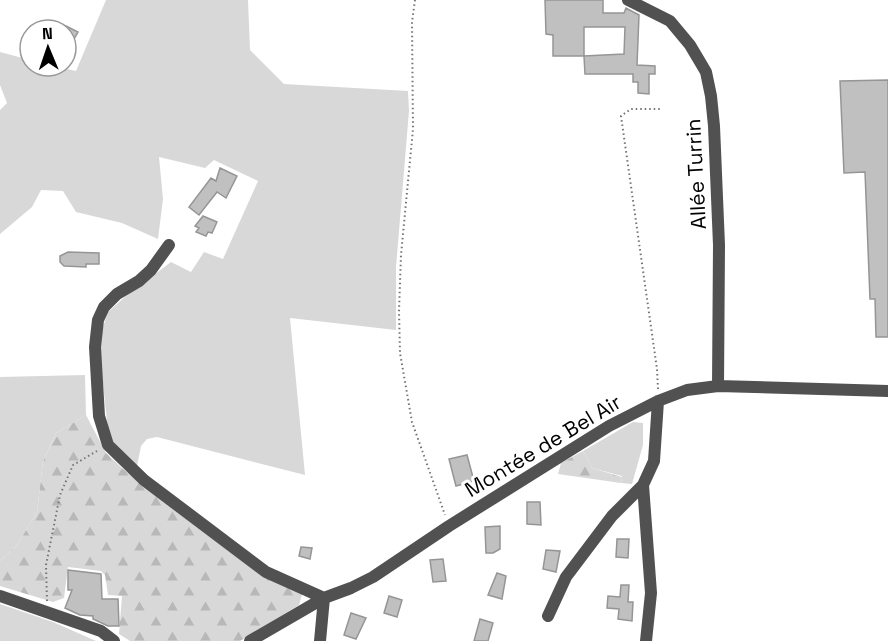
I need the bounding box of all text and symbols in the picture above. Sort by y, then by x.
north arrow [18,18,78,78]
text: N [42,23,53,44]
street label: Allée Turrin [679,118,712,230]
street label: Montée de Bel Air [460,388,626,503]

